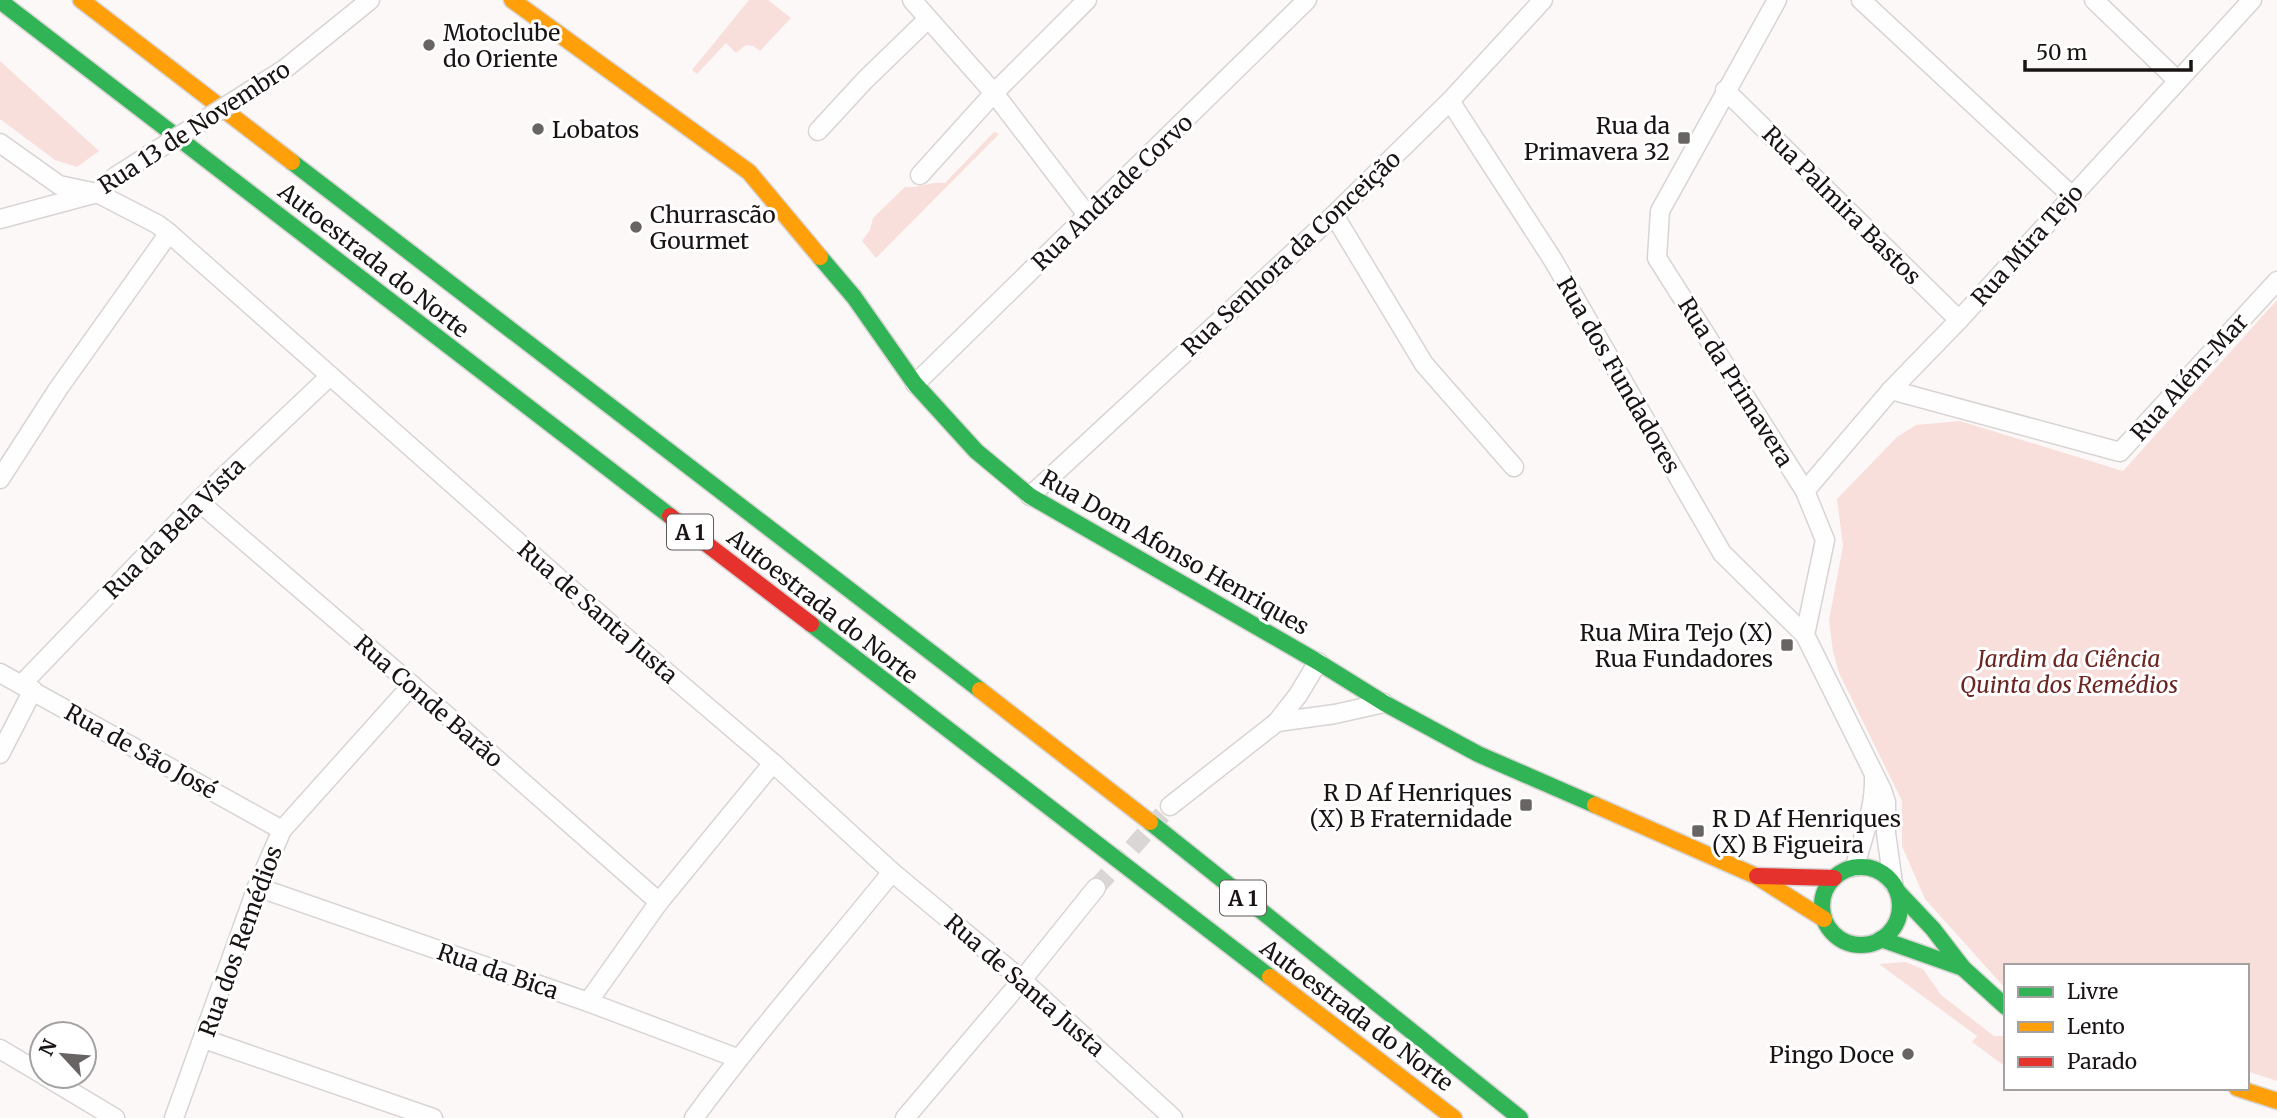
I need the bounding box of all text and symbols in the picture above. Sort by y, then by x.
place label: Motoclube do Oriente [443,18,560,73]
scale bar [2025,28,2191,72]
marker: Motoclube do Oriente [421,37,437,53]
text: 50 m [2036,39,2087,66]
street label: Rua 13 de Novembro [93,54,295,200]
street label: Rua Andrade Corvo [1025,108,1199,276]
place label: Rua da Primavera 32 [1524,111,1670,166]
place label: Lobatos [552,115,639,144]
street label: Rua Palmira Bastos [1756,119,1928,291]
marker: Lobatos [530,121,546,137]
marker: Rua da Primavera 32 [1676,130,1692,146]
street label: Rua Senhora da Conceição [1176,144,1406,362]
street label: Autoestrada do Norte [272,176,475,344]
street label: Rua Mira Tejo [1965,178,2089,312]
place label: Churrascão Gourmet [650,200,776,255]
marker: Churrascão Gourmet [628,219,644,235]
street label: Rua dos Fundadores [1551,271,1687,479]
street label: Rua da Primavera [1672,292,1800,472]
street label: Rua Além-Mar [2124,307,2254,447]
street label: Rua da Bela Vista [97,451,251,605]
street label: Rua Dom Afonso Henriques [1036,463,1314,641]
road number: A 1 [667,514,713,550]
street label: Autoestrada do Norte [721,522,924,690]
street label: Rua de Santa Justa [512,535,684,689]
place label: Rua Mira Tejo (X) Rua Fundadores [1580,618,1773,673]
street label: Rua Conde Barão [349,629,509,773]
marker: Rua Mira Tejo (X) Rua Fundadores [1779,637,1795,653]
park label: Jardim da Ciência Quinta dos Remédios [1960,644,2178,699]
street label: Rua de São José [60,697,222,805]
place label: R D Af Henriques (X) B Fraternidade [1310,778,1512,833]
marker: R D Af Henriques (X) B Fraternidade [1518,797,1534,813]
place label: R D Af Henriques (X) B Figueira [1712,804,1901,859]
marker: R D Af Henriques (X) B Figueira [1690,823,1706,839]
street label: Rua dos Remédios [192,842,288,1040]
road number: A 1 [1220,880,1266,916]
street label: Rua de Santa Justa [939,908,1111,1062]
street label: Autoestrada do Norte [1254,932,1459,1097]
street label: Rua da Bica [434,937,562,1005]
legend [2004,964,2249,1090]
text: Livre [2067,978,2118,1005]
text: Lento [2067,1013,2125,1040]
north arrow [28,1020,98,1090]
text: N [34,1036,62,1060]
place label: Pingo Doce [1769,1040,1894,1069]
marker: Pingo Doce [1900,1046,1916,1062]
text: Parado [2067,1048,2137,1075]

